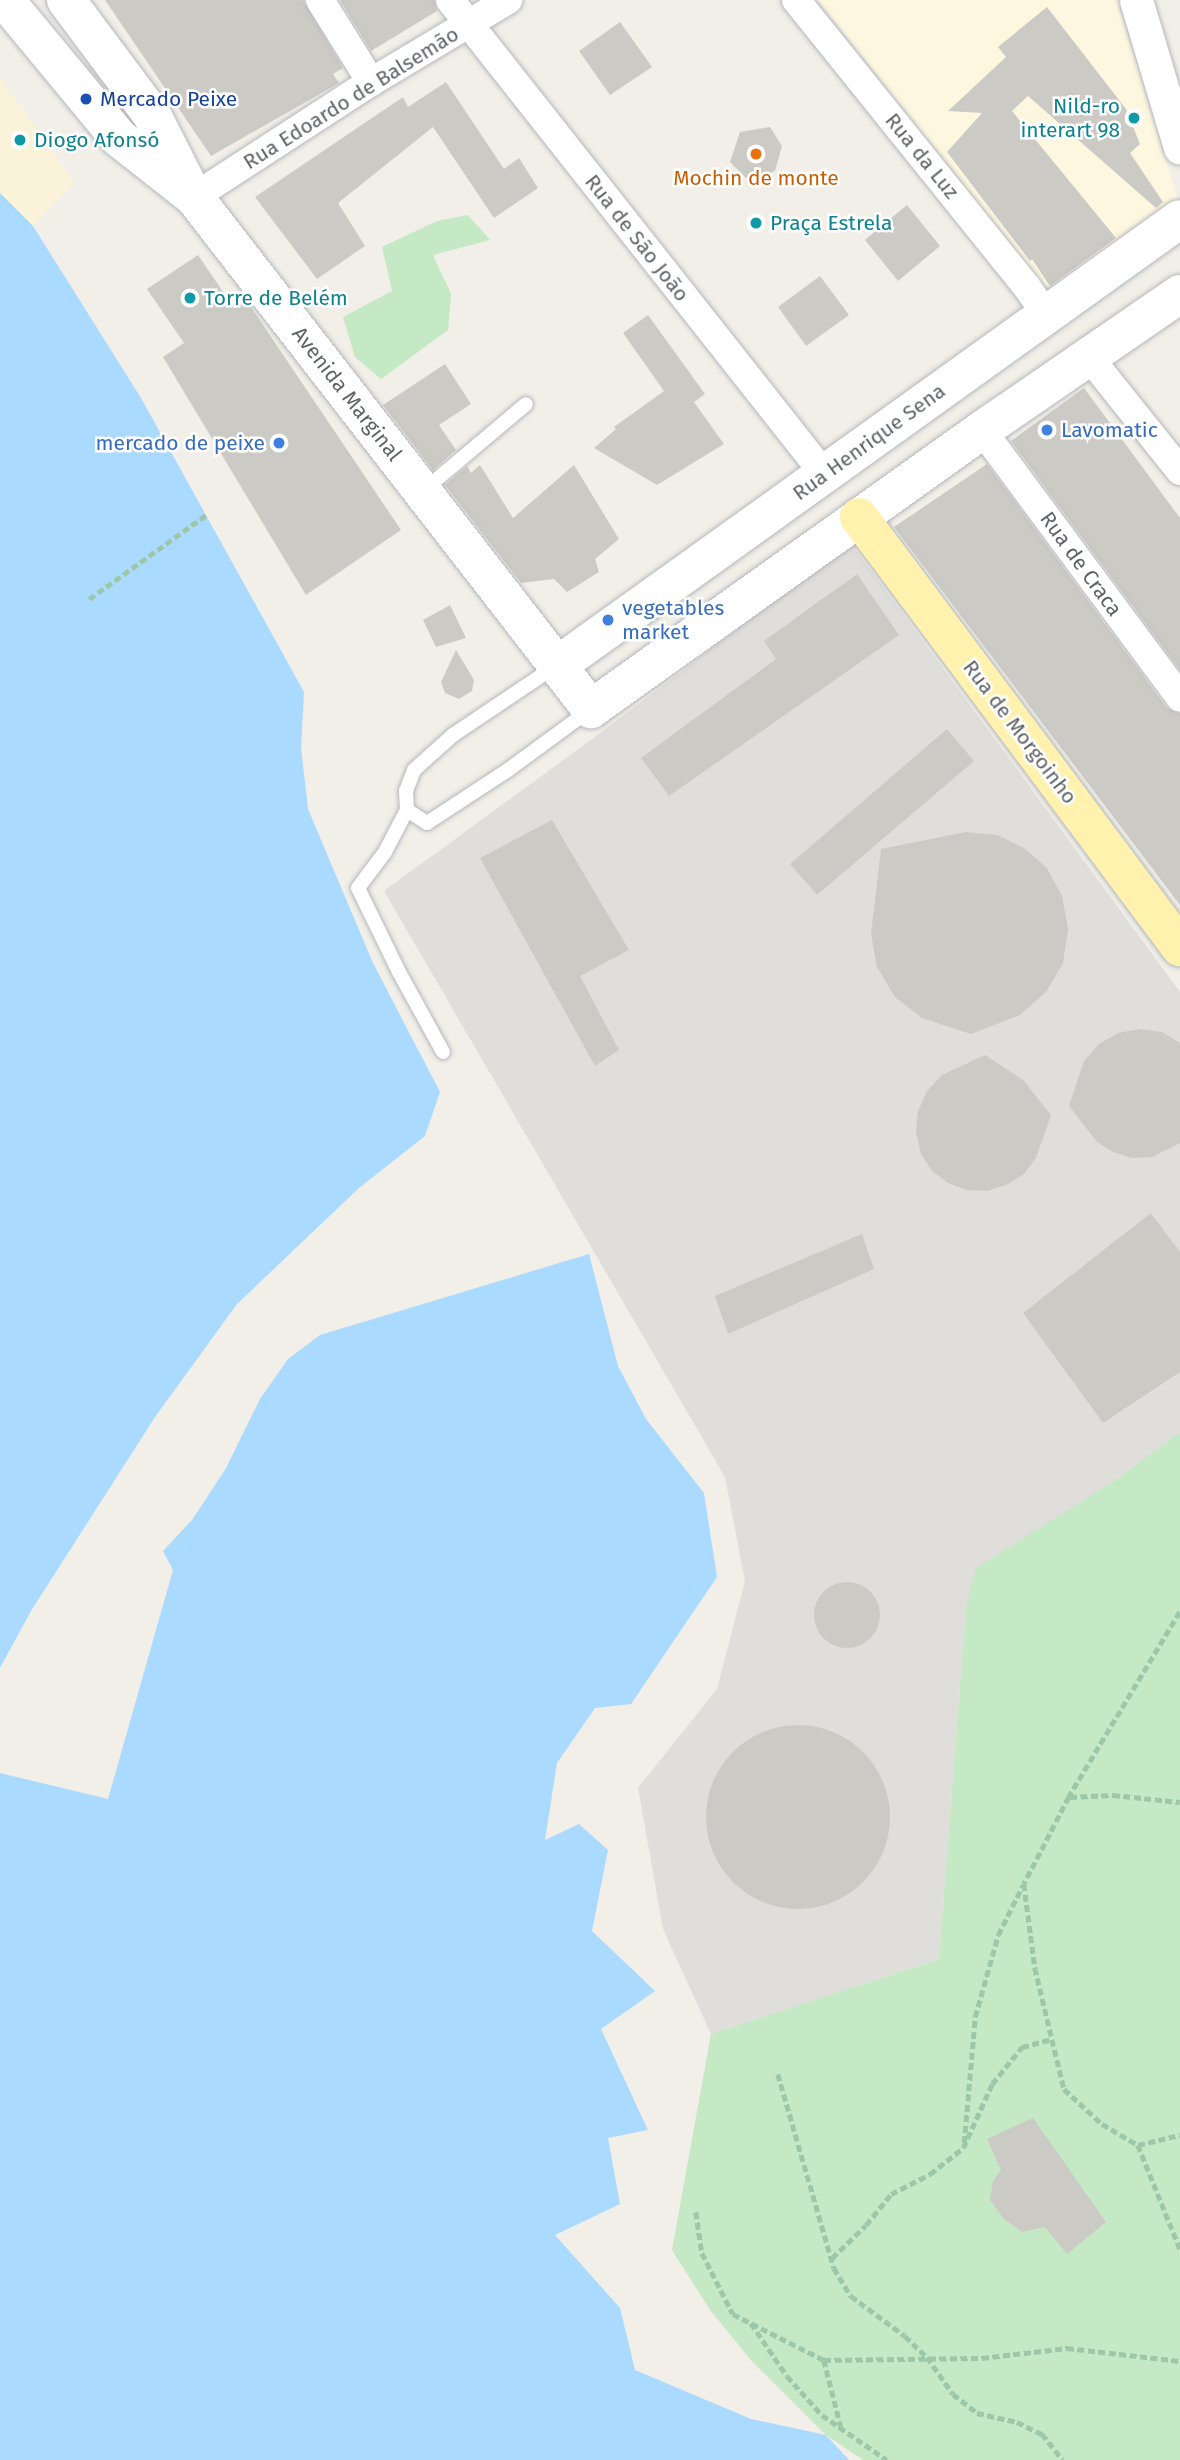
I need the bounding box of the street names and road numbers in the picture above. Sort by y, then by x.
street label: Rua Edoardo de Balsemão [239,21,463,175]
street label: Rua da Luz [880,108,964,204]
street label: Rua de São João [580,169,694,307]
street label: Avenida Marginal [287,322,407,466]
street label: Rua Henrique Sena [788,378,950,506]
street label: Rua de Craca [1035,507,1127,621]
street label: Rua de Morgoinho [958,655,1082,809]

